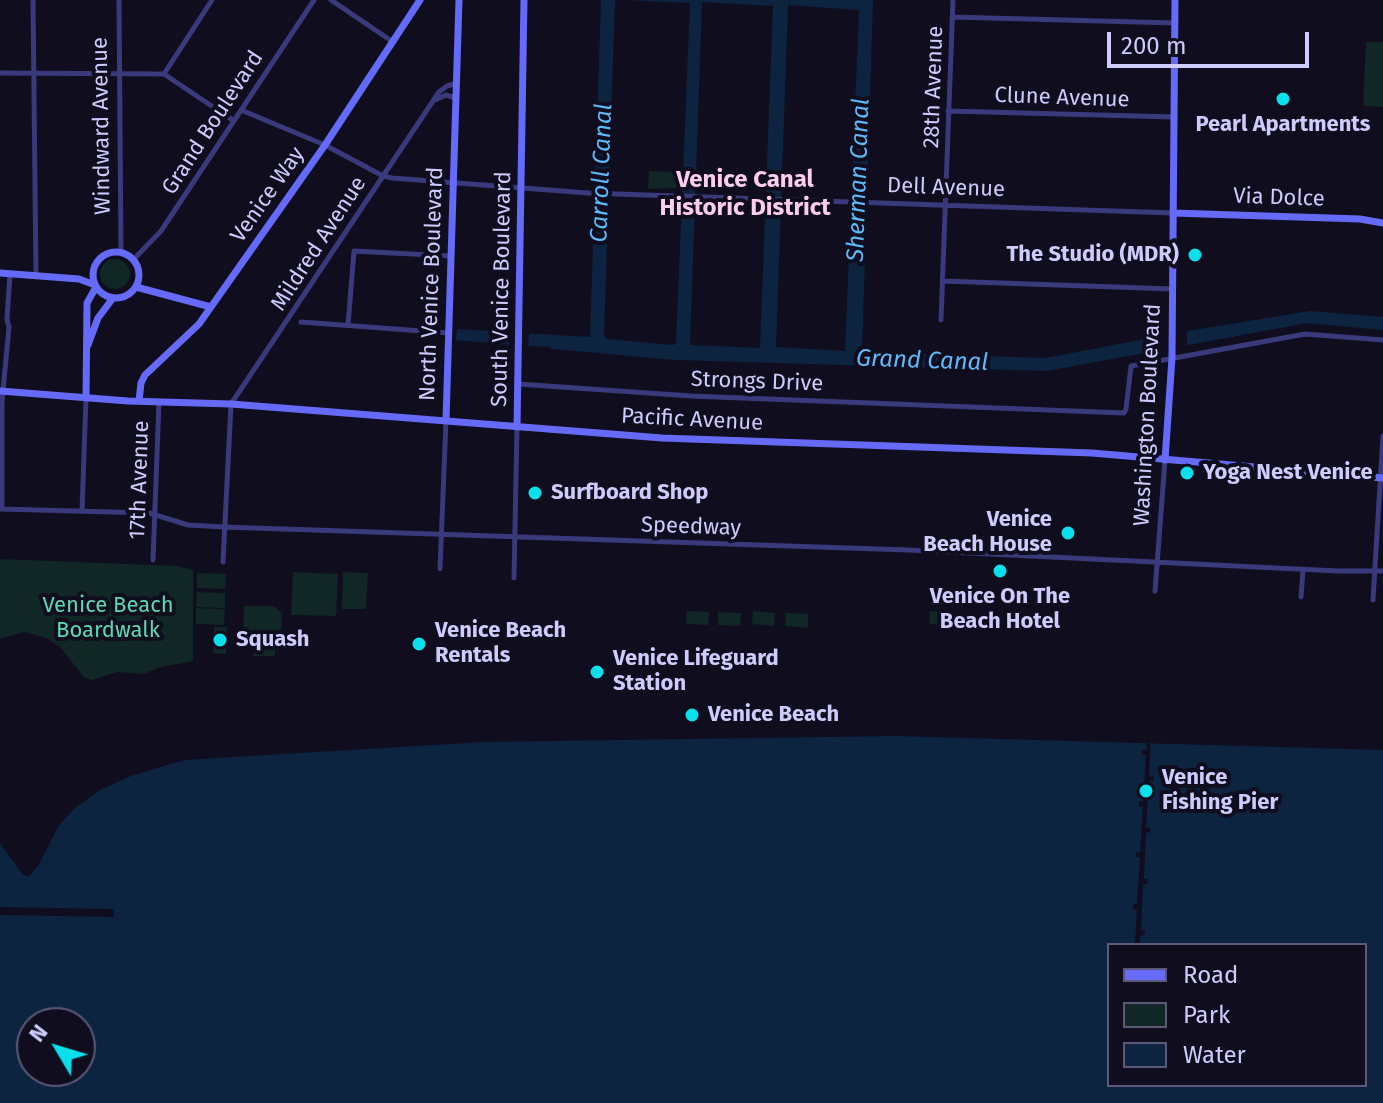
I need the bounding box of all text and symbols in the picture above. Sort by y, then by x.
scale bar [1111,16,1313,66]
street label: 28th Avenue [919,25,949,149]
text: 200 m [1121,32,1187,60]
street label: Windward Avenue [87,37,117,215]
street label: Grand Boulevard [157,46,269,200]
street label: Clune Avenue [994,82,1130,114]
marker: Pearl Apartments [1274,90,1292,108]
water label: Sherman Canal [842,98,876,262]
water label: Carroll Canal [585,103,619,243]
place label: Pearl Apartments [1196,112,1370,138]
street label: Venice Way [225,142,311,248]
street label: North Venice Boulevard [415,166,449,402]
district label: Venice Canal Historic District [659,166,831,222]
street label: South Venice Boulevard [487,171,517,407]
street label: Mildred Avenue [266,172,372,316]
street label: Dell Avenue [887,173,1005,203]
street label: Via Dolce [1233,183,1325,213]
place label: The Studio (MDR) [1006,242,1179,268]
marker: The Studio (MDR) [1186,246,1204,264]
street label: Washington Boulevard [1129,303,1167,527]
water label: Grand Canal [855,344,989,378]
street label: Strongs Drive [690,366,824,398]
street label: Pacific Avenue [620,403,764,437]
street label: 17th Avenue [125,420,155,540]
place label: Yoga Nest Venice [1203,460,1373,486]
marker: Yoga Nest Venice [1178,464,1196,482]
place label: Surfboard Shop [551,480,708,506]
marker: Surfboard Shop [526,484,544,502]
place label: Venice Beach House [923,507,1052,558]
street label: Speedway [640,512,742,542]
marker: Venice Beach House [1059,524,1077,542]
marker: Venice On The Beach Hotel [991,562,1009,580]
place label: Venice On The Beach Hotel [930,584,1070,636]
park label: Venice Beach Boardwalk [42,593,174,644]
place label: Venice Beach Rentals [435,618,566,670]
place label: Squash [236,627,310,653]
marker: Squash [211,631,229,649]
marker: Venice Beach Rentals [410,635,428,653]
place label: Venice Lifeguard Station [613,646,779,698]
marker: Venice Lifeguard Station [588,663,606,681]
place label: Venice Beach [708,702,839,728]
marker: Venice Beach [683,706,701,724]
place label: Venice Fishing Pier [1162,765,1278,816]
marker: Venice Fishing Pier [1137,782,1155,800]
legend [1107,943,1367,1087]
text: Road [1183,961,1238,989]
text: Park [1183,1001,1230,1029]
north arrow [16,1007,96,1087]
text: N [23,1019,53,1047]
text: Water [1183,1041,1246,1069]

